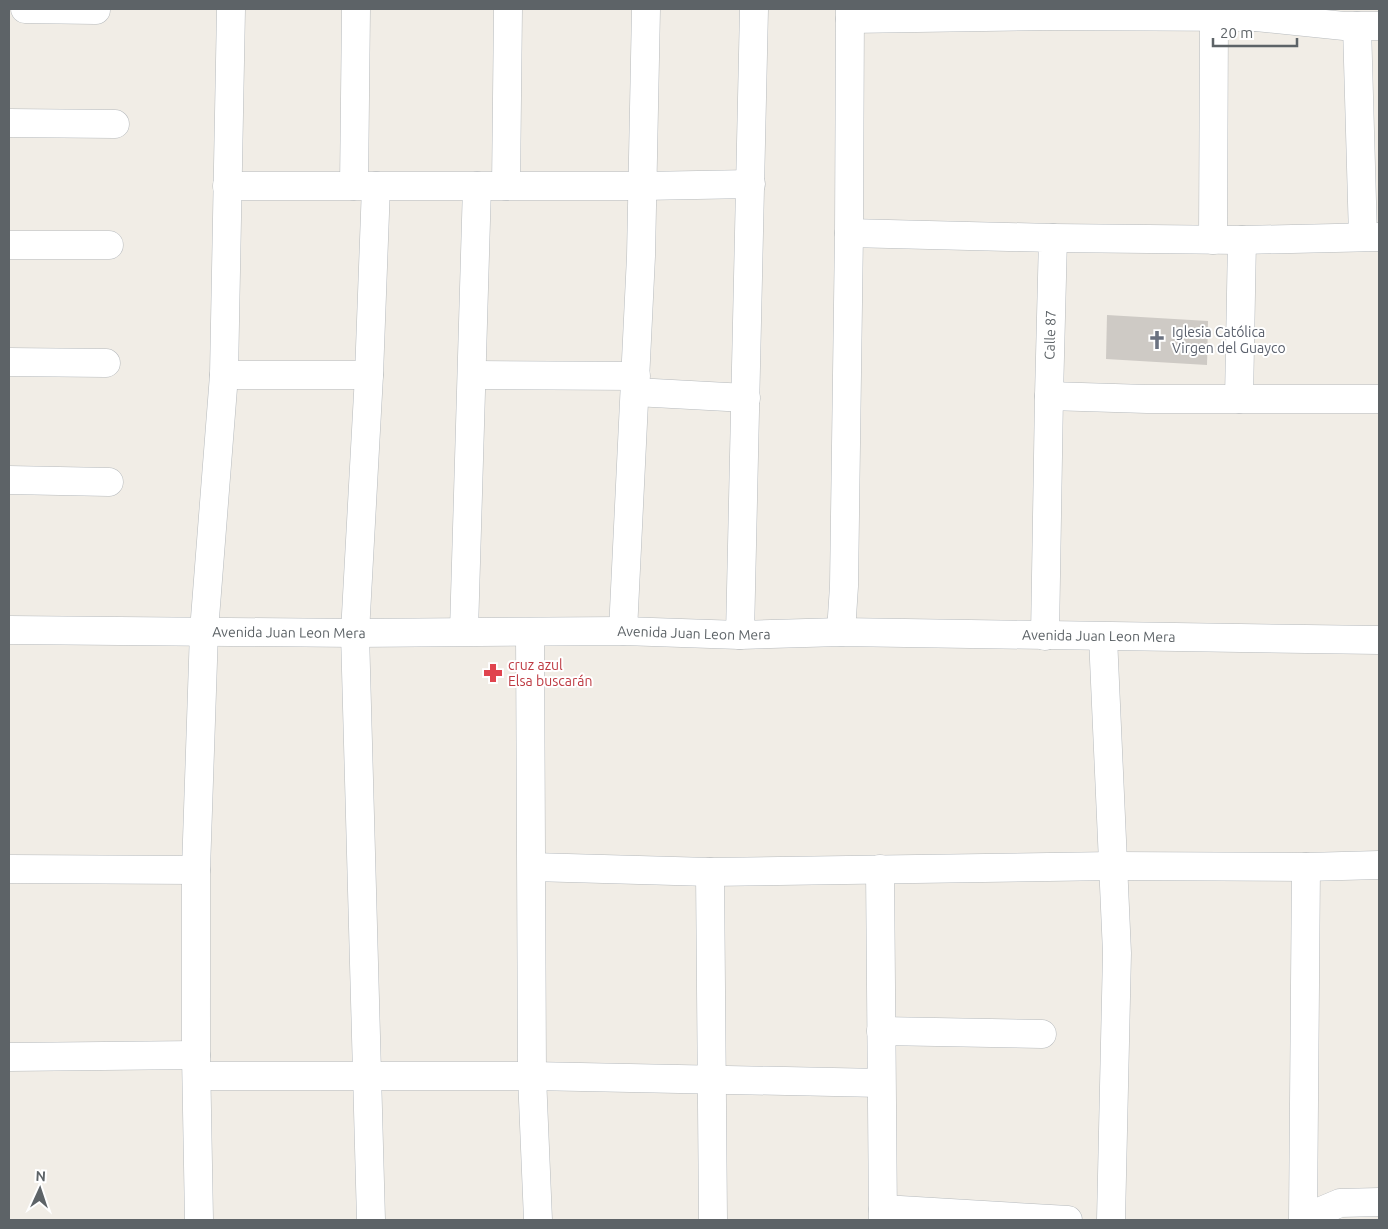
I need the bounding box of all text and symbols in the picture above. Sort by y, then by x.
scale bar [1213,15,1297,47]
text: 20 m [1220,24,1253,41]
street label: Calle 87 [1041,310,1059,360]
place label: Iglesia Católica Virgen del Guayco [1172,324,1286,356]
church icon: Iglesia Católica Virgen del Guayco [1146,329,1168,351]
street label: Avenida Juan Leon Mera [617,623,771,643]
street label: Avenida Juan Leon Mera [212,624,366,641]
street label: Avenida Juan Leon Mera [1022,627,1176,645]
place label: cruz azul Elsa buscarán [508,657,592,689]
pharmacy icon: cruz azul Elsa buscarán [482,662,504,684]
north arrow [15,1164,65,1214]
text: N [35,1168,46,1184]

